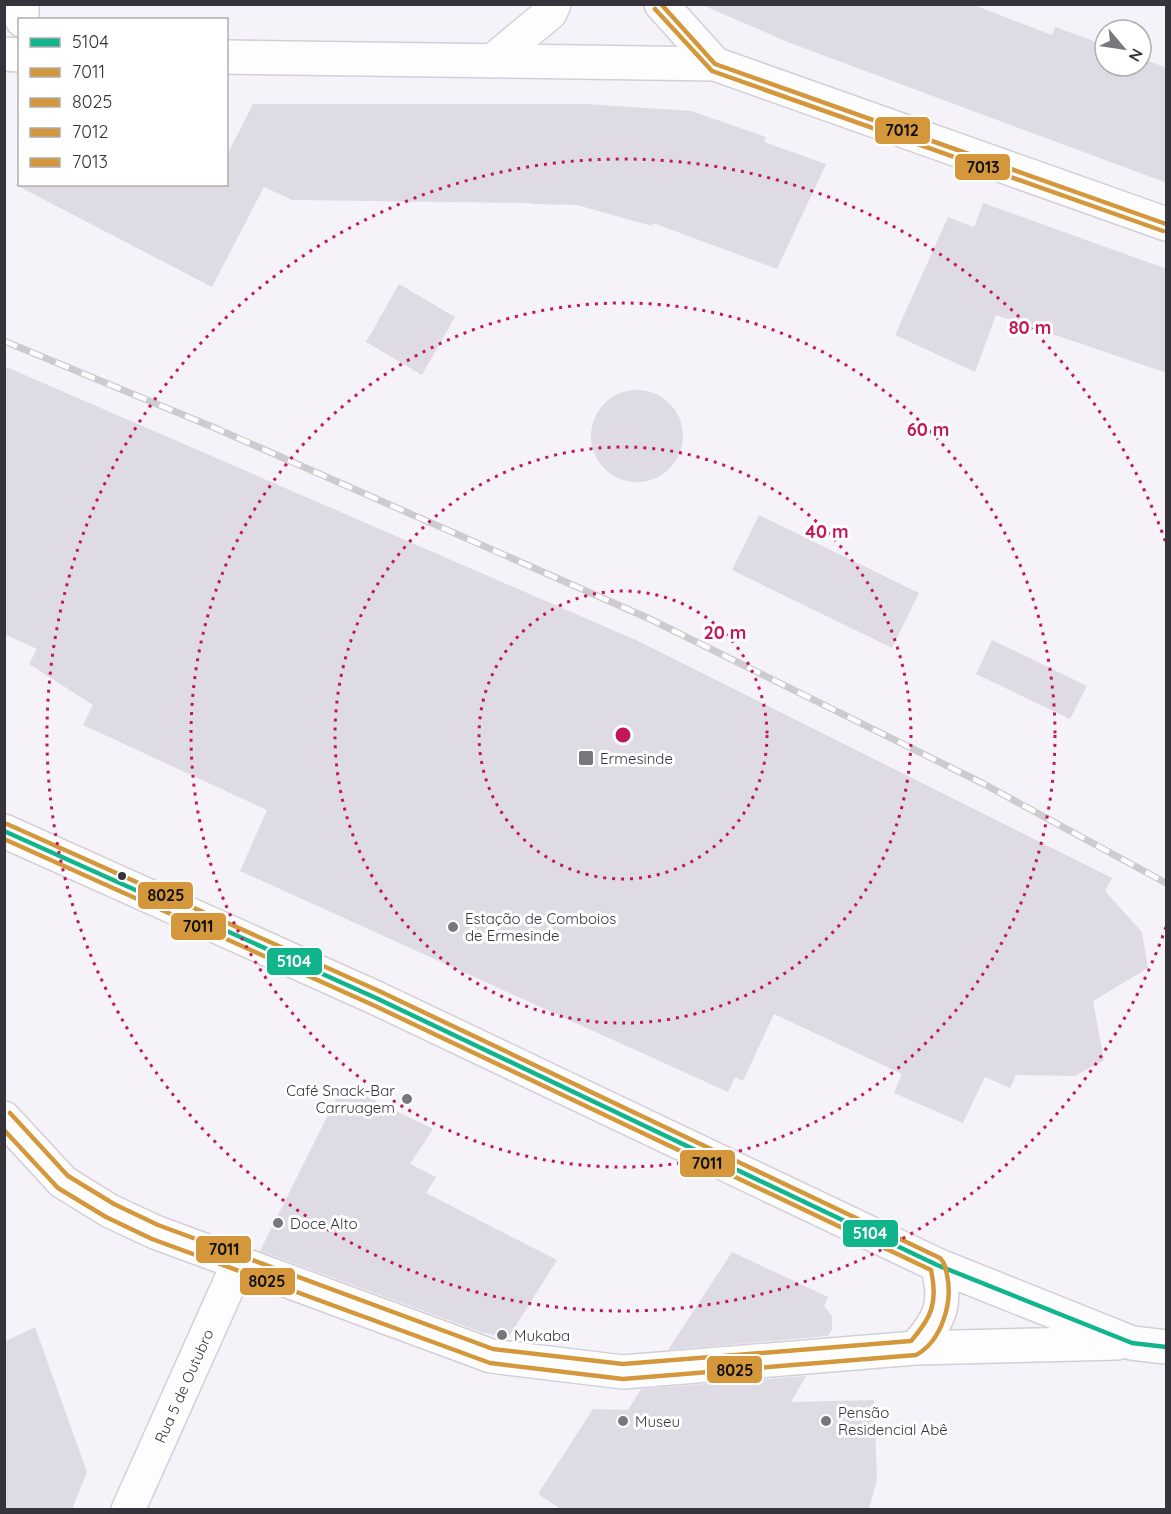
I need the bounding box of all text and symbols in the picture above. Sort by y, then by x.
legend [18,18,228,186]
north arrow [1093,18,1153,78]
text: 5104 [72,30,109,53]
text: N [1125,45,1148,65]
text: 7011 [72,60,105,83]
text: 8025 [72,90,112,113]
line badge: 7012 [874,116,931,145]
text: 7012 [72,120,109,143]
text: 7012 [885,120,919,140]
text: 7013 [72,150,108,173]
line badge: 7013 [954,153,1011,181]
text: 7013 [966,157,1000,177]
text: 80 m [1009,316,1051,339]
text: 60 m [907,418,949,441]
text: 40 m [805,520,849,543]
text: 20 m [704,621,746,644]
centre of rings [613,725,633,745]
marker: Ermesinde [577,749,595,767]
place label: Ermesinde [600,749,673,768]
unlabelled marker [116,870,128,882]
line badge: 8025 [137,881,194,910]
text: 8025 [148,885,184,905]
place label: Estação de Comboios de Ermesinde [465,909,616,945]
line badge: 7011 [170,912,227,941]
text: 7011 [182,916,214,936]
marker: Estação de Comboios de Ermesinde [446,920,460,934]
line badge: 5104 [266,947,323,976]
text: 5104 [277,951,312,971]
place label: Café Snack-Bar Carruagem [286,1081,395,1117]
marker: Café Snack-Bar Carruagem [400,1092,414,1106]
line badge: 7011 [679,1149,736,1178]
text: 7011 [691,1153,723,1173]
place label: Doce Alto [290,1214,358,1233]
marker: Doce Alto [271,1216,285,1230]
line badge: 5104 [842,1219,899,1248]
text: 5104 [853,1223,888,1243]
line badge: 7011 [195,1235,252,1264]
text: 7011 [208,1239,240,1259]
line badge: 8025 [239,1267,296,1296]
text: 8025 [249,1271,285,1291]
street label: Rua 5 de Outubro [150,1326,218,1446]
place label: Mukaba [514,1326,570,1345]
marker: Mukaba [495,1328,509,1342]
line badge: 8025 [706,1355,763,1384]
text: 8025 [717,1360,753,1380]
place label: Pensão Residencial Abê [838,1403,948,1439]
place label: Museu [635,1412,680,1431]
marker: Museu [616,1414,630,1428]
marker: Pensão Residencial Abê [819,1414,833,1428]

